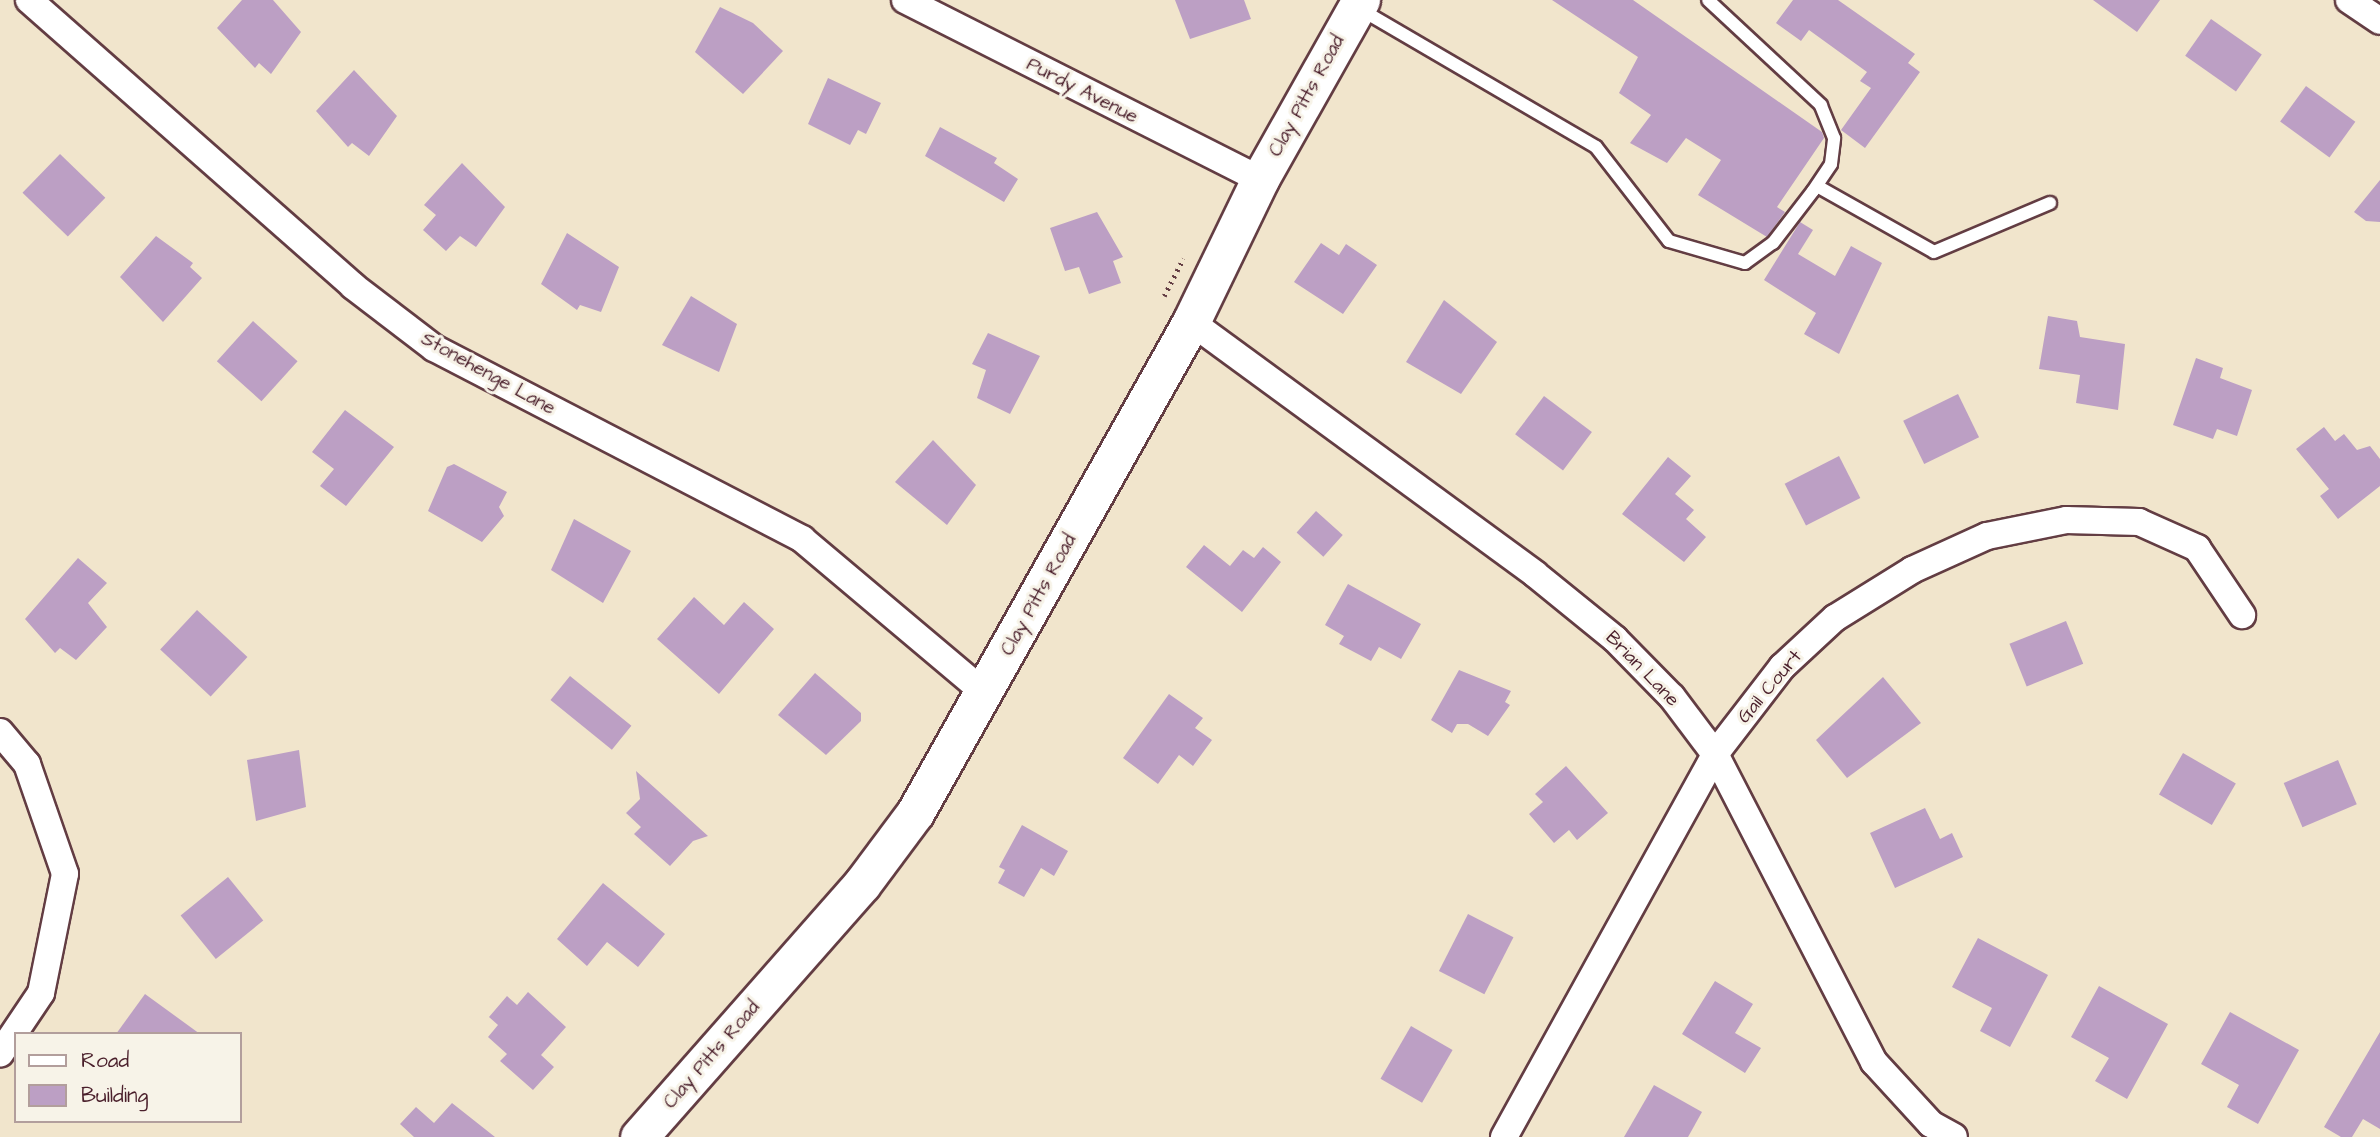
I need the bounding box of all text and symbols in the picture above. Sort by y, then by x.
street label: Clay Pitts Road [1264,31,1350,161]
street label: Purdy Avenue [1023,53,1141,129]
street label: Stonehenge Lane [417,328,559,420]
street label: Clay Pitts Road [996,530,1082,660]
street label: Brian Lane [1600,626,1684,712]
street label: Gail Court [1733,646,1807,728]
street label: Clay Pitts Road [659,996,765,1114]
legend [14,1032,242,1123]
text: Road [81,1046,129,1075]
text: Building [81,1081,148,1110]

